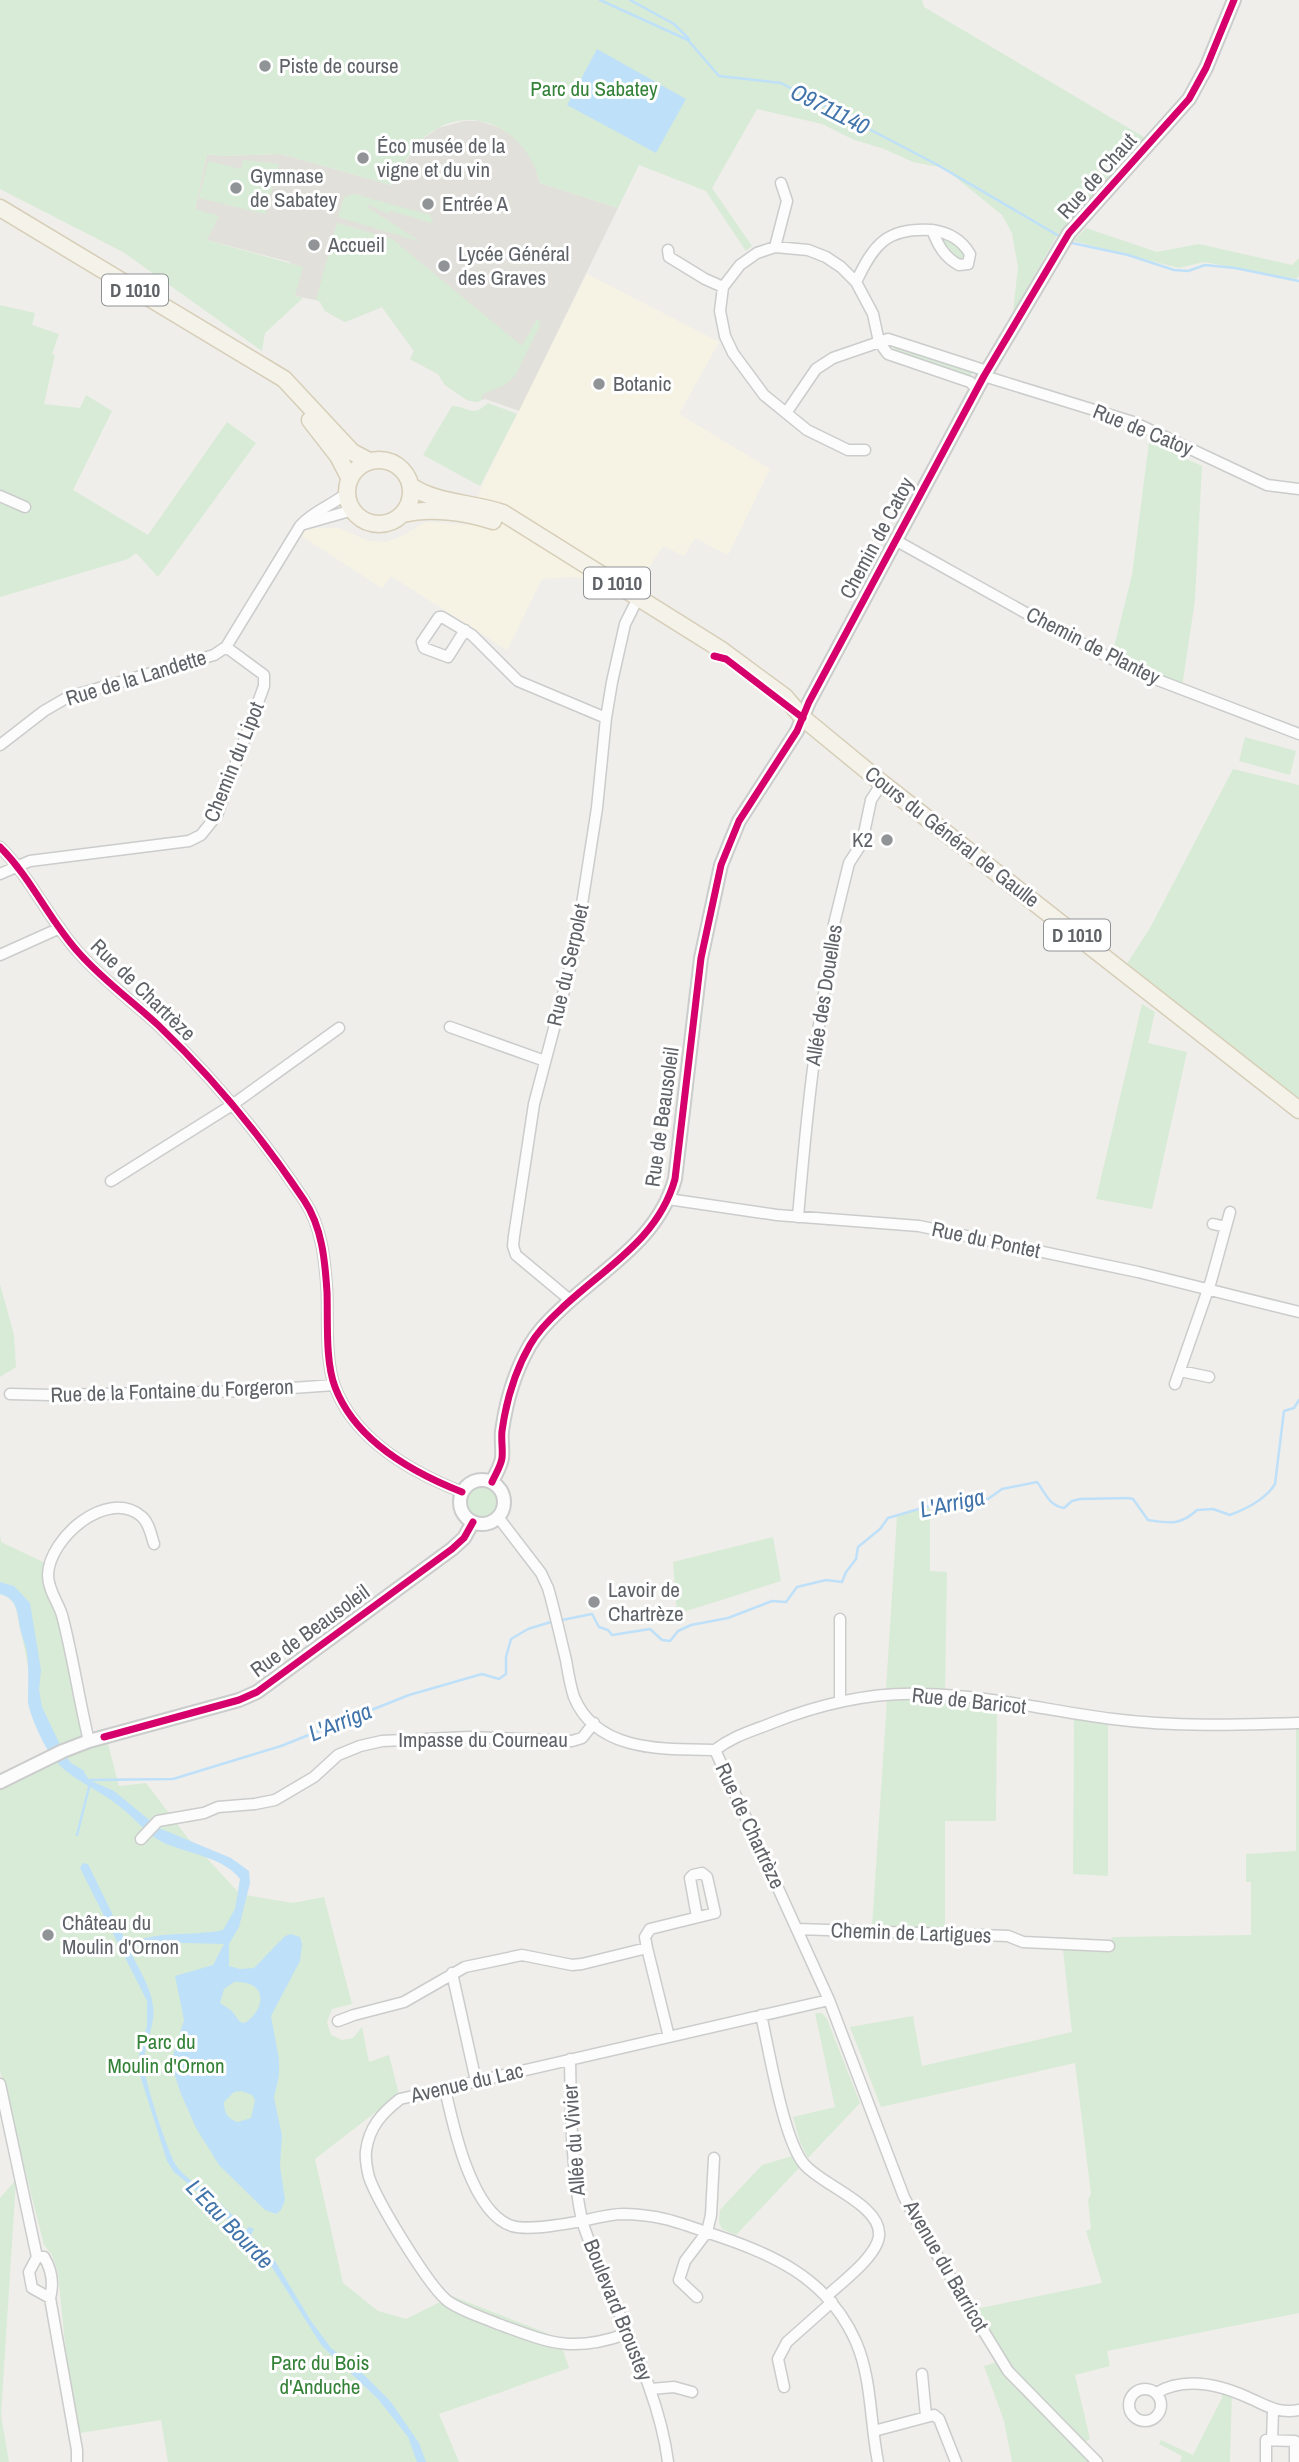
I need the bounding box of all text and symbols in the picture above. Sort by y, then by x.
place label: Piste de course [279,51,399,80]
marker: Piste de course [257,58,273,74]
park label: Parc du Sabatey [530,74,658,103]
water label: O9711140 [785,76,875,142]
street label: Rue de Chaut [1050,126,1143,225]
place label: Éco musée de la vigne et du vin [377,131,506,184]
marker: Éco musée de la vigne et du vin [355,150,371,166]
place label: Gymnase de Sabatey [250,161,338,214]
marker: Gymnase de Sabatey [228,180,244,196]
place label: Entrée A [442,189,509,218]
marker: Entrée A [420,196,436,212]
place label: Accueil [327,230,384,259]
marker: Accueil [306,237,322,253]
place label: Lycée Général des Graves [458,239,569,292]
marker: Lycée Général des Graves [436,258,452,274]
road number: D 1010 [102,274,168,306]
place label: Botanic [613,369,671,398]
marker: Botanic [591,376,607,392]
street label: Rue de Catoy [1089,396,1198,463]
street label: Chemin de Catoy [832,471,921,604]
road number: D 1010 [584,568,650,598]
street label: Chemin de Plantey [1021,599,1165,692]
street label: Rue de la Landette [62,642,210,713]
street label: Chemin du Lipot [196,697,271,826]
street label: Cours du Général de Gaulle [859,759,1046,914]
place label: K2 [852,825,873,854]
marker: K2 [879,832,895,848]
street label: Rue du Serpolet [539,901,596,1029]
road number: D 1010 [1044,920,1110,951]
street label: Allée des Douelles [798,922,849,1069]
street label: Rue de Chartrèze [84,932,202,1047]
street label: Rue de Beausoleil [637,1045,686,1189]
street label: Rue du Pontet [929,1214,1043,1265]
street label: Rue de la Fontaine du Forgeron [50,1372,294,1409]
water label: L'Arriga [917,1481,987,1524]
place label: Lavoir de Chartrèze [608,1575,684,1628]
street label: Rue de Beausoleil [244,1578,375,1684]
marker: Lavoir de Chartrèze [586,1594,602,1610]
street label: Rue de Baricot [910,1680,1028,1721]
water label: L'Arriga [304,1695,376,1748]
street label: Impasse du Courneau [398,1725,568,1754]
street label: Rue de Chartrèze [709,1758,792,1894]
place label: Château du Moulin d'Ornon [62,1908,179,1961]
street label: Chemin de Lartigues [830,1915,992,1950]
marker: Château du Moulin d'Ornon [40,1927,56,1943]
park label: Parc du Moulin d'Ornon [107,2027,225,2080]
street label: Avenue du Lac [407,2055,526,2110]
street label: Allée du Vivier [555,2083,592,2198]
water label: L'Eau Bourde [180,2172,281,2275]
street label: Avenue du Barricot [897,2194,996,2337]
street label: Boulevard Broustey [577,2235,660,2385]
park label: Parc du Bois d'Anduche [271,2348,369,2401]

